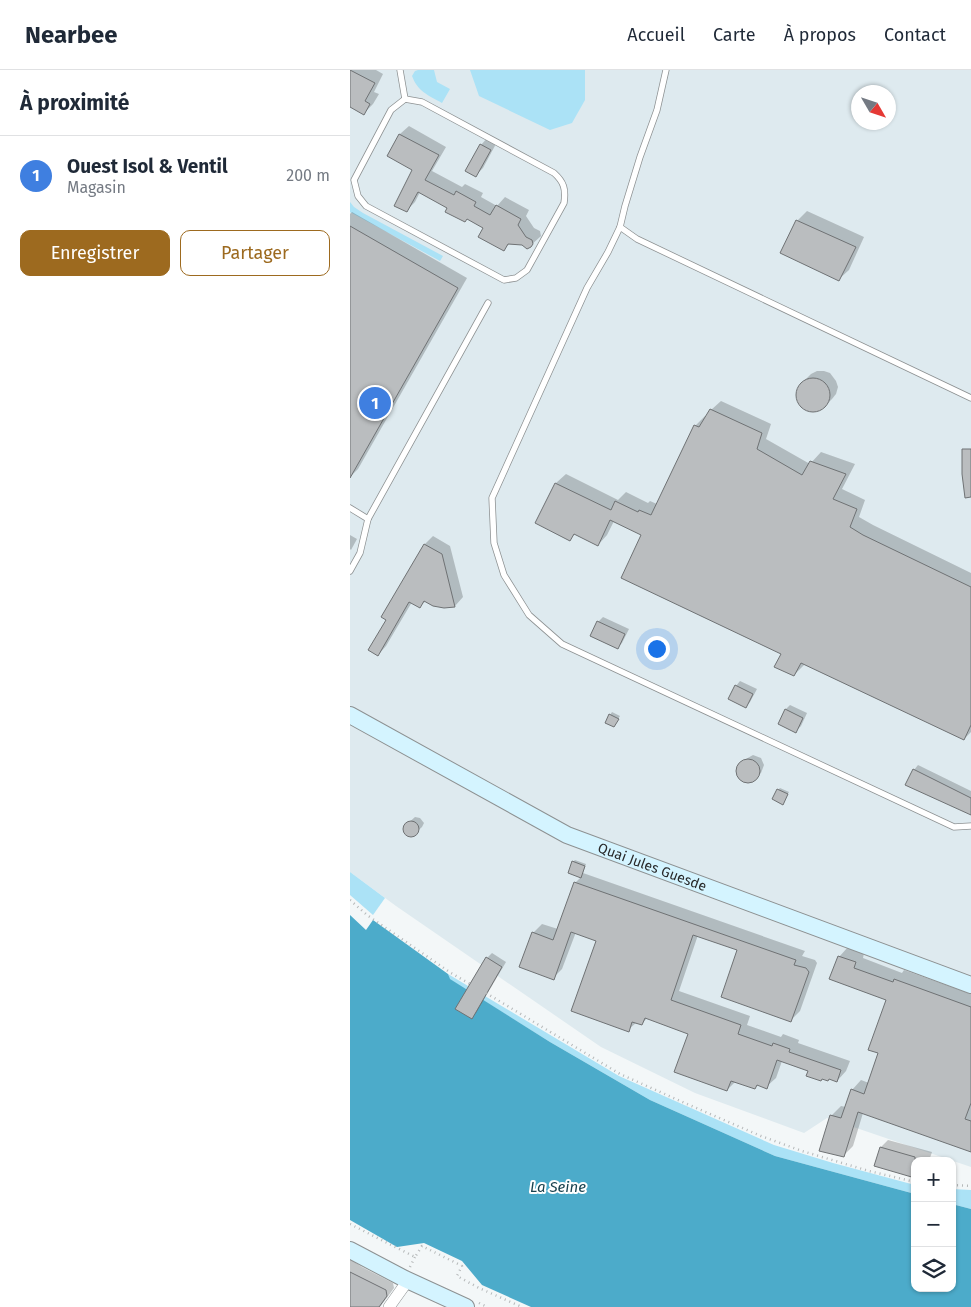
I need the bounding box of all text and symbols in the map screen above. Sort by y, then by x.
text: Nearbee [25,21,118,49]
text: Accueil [627,24,685,46]
text: Carte [713,24,756,46]
text: À propos [784,24,856,46]
text: Contact [884,24,946,46]
north arrow [851,85,896,130]
text: À proximité [20,90,129,116]
text: Ouest Isol & Ventil [67,155,228,178]
text: 1 [32,166,40,185]
text: 200 m [286,166,330,185]
text: Magasin [67,178,126,197]
button: Enregistrer [20,230,170,276]
button: Partager [180,230,330,276]
pin: 1 [359,384,391,422]
your location [644,636,670,662]
street label: Quai Jules Guesde [595,839,709,895]
map controls [911,1157,956,1292]
button: + [911,1157,956,1202]
water label: La Seine [530,1178,586,1196]
button: − [911,1202,956,1247]
button: layers [911,1247,956,1292]

